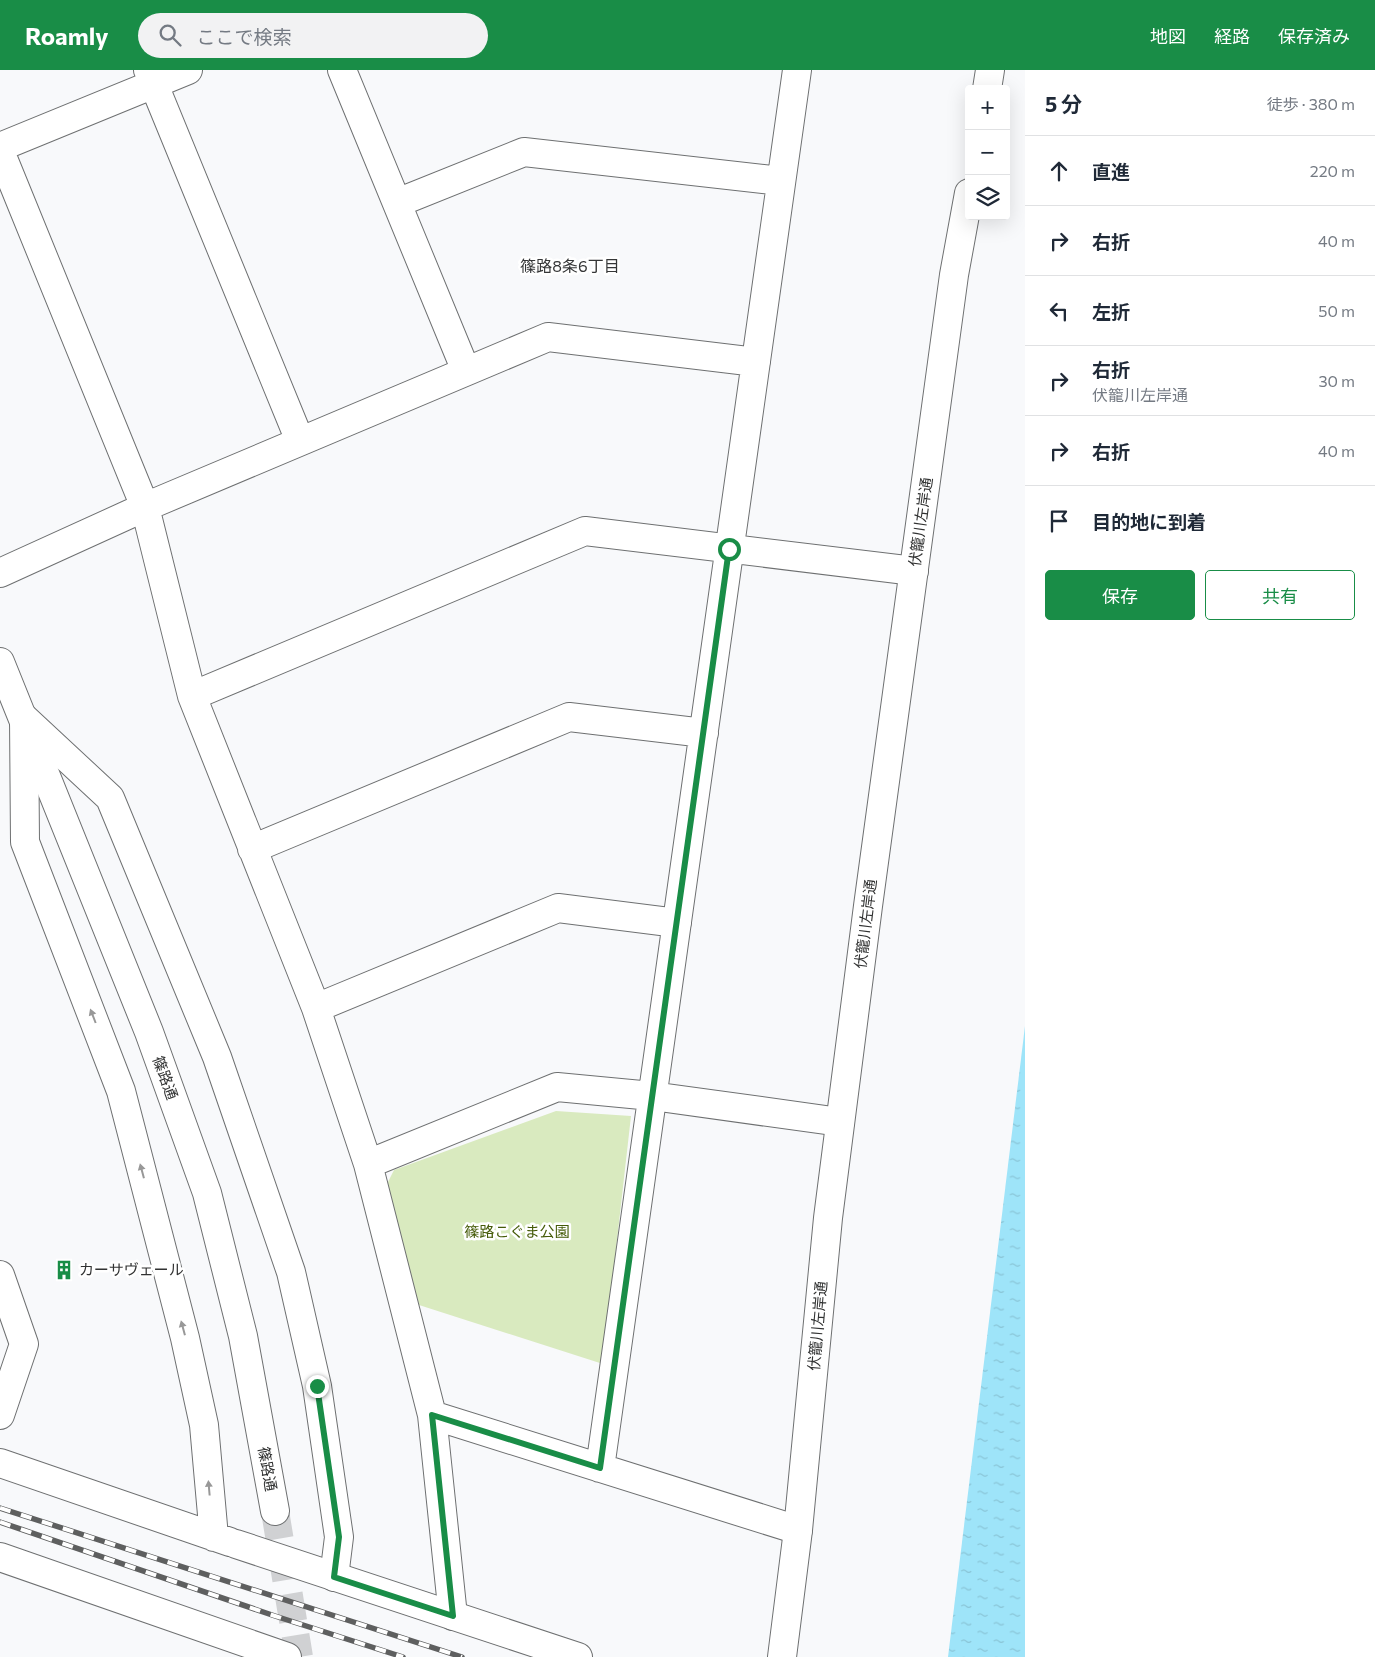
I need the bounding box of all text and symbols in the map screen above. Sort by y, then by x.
search box [138,13,488,58]
text: Roamly [25,21,108,50]
icon: search [156,21,184,49]
text: ここで検索 [196,25,291,48]
text: 地図 [1150,25,1186,47]
text: 経路 [1214,25,1250,47]
text: 保存済み [1278,25,1350,47]
map controls [965,85,1010,220]
button: + [965,85,1010,130]
text: 5 分 [1045,91,1082,116]
text: 徒歩 · 380 m [1267,94,1355,113]
button: − [965,130,1010,175]
icon: ahead [1045,157,1073,185]
text: 直進 [1092,160,1130,183]
text: 220 m [1310,161,1355,180]
button: layers [965,175,1010,220]
icon: right [1045,227,1073,255]
text: 右折 [1092,230,1130,253]
text: 40 m [1318,231,1355,250]
district label: 篠路8条6丁目 [520,256,620,275]
icon: left [1045,297,1073,325]
text: 左折 [1092,300,1130,323]
text: 50 m [1318,301,1355,320]
text: 右折 [1092,358,1130,381]
icon: right [1045,367,1073,395]
text: 30 m [1318,371,1355,390]
text: 伏籠川左岸通 [1092,385,1188,404]
icon: right [1045,437,1073,465]
text: 右折 [1092,440,1130,463]
text: 40 m [1318,441,1355,460]
street label: 伏籠川左岸通 [905,476,935,568]
icon: arrive [1045,507,1073,535]
text: 目的地に到着 [1092,510,1206,533]
route start [718,538,741,561]
button: 保存 [1045,570,1195,620]
button: 共有 [1205,570,1355,620]
street label: 伏籠川左岸通 [851,878,879,970]
one-way arrow [89,1009,96,1024]
street label: 篠路通 [150,1053,182,1102]
one-way arrow [138,1164,146,1179]
park label: 篠路こぐま公園 [464,1222,570,1240]
building icon: カーサヴェール [53,1259,75,1281]
place label: カーサヴェール [79,1260,184,1278]
street label: 伏籠川左岸通 [804,1280,830,1372]
one-way arrow [178,1321,186,1336]
route end [306,1375,329,1398]
street label: 篠路通 [255,1445,281,1493]
one-way arrow [205,1480,213,1496]

